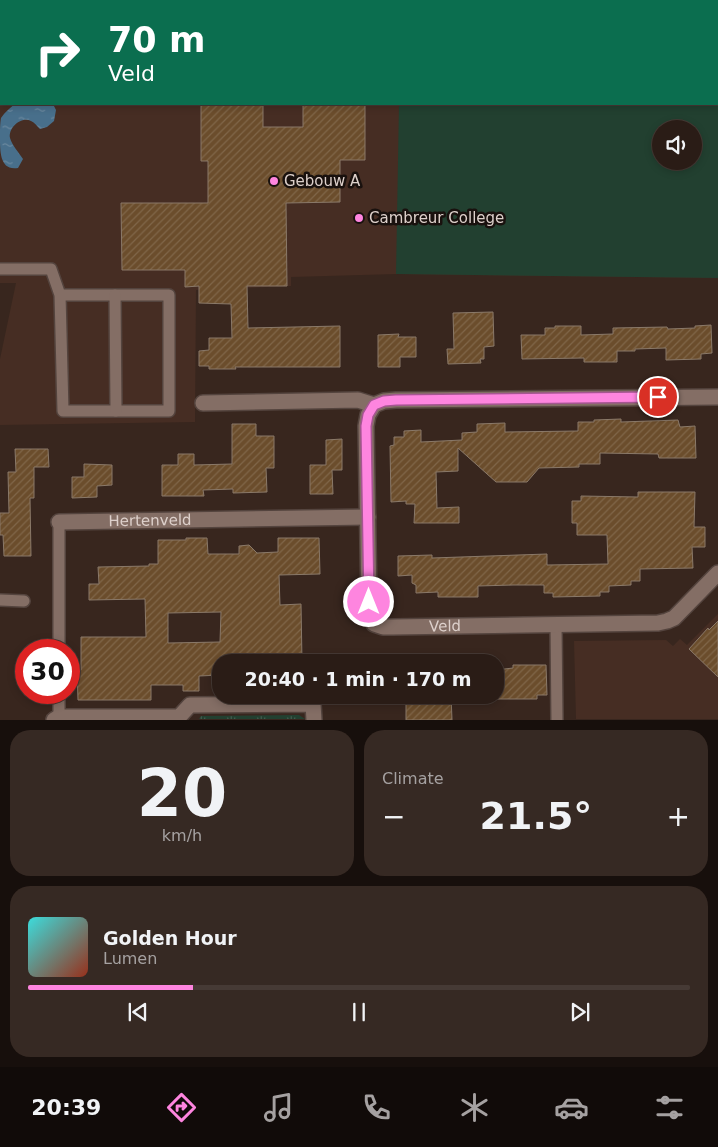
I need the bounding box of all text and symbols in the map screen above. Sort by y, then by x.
icon: right [25,20,90,85]
text: 70 m [108,20,205,60]
text: Veld [108,61,155,86]
map controls [652,120,702,170]
button: sound [652,120,702,170]
place label: Gebouw A [284,172,361,190]
marker: Gebouw A [268,175,280,187]
place label: Cambreur College [369,209,504,227]
marker: Cambreur College [353,212,365,224]
pin [637,376,679,418]
icon: arrive [644,383,672,411]
street label: Hertenveld [108,511,192,530]
position arrow [342,575,394,627]
street label: Veld [429,617,461,635]
speed limit sign: 30 [15,639,80,704]
text: 20:40 · 1 min · 170 m [244,668,472,690]
text: 20 [137,756,227,831]
text: Climate [382,769,444,788]
text: 21.5° [480,794,592,838]
text: − [382,800,405,833]
text: + [667,800,690,833]
text: km/h [162,826,202,845]
text: Golden Hour [103,927,237,949]
text: Lumen [103,949,157,968]
icon: previous [124,998,152,1026]
icon: pause [345,998,373,1026]
icon: next [566,998,594,1026]
icon: directions [164,1090,199,1125]
icon: music [261,1090,296,1125]
icon: phone [359,1090,394,1125]
icon: climate [457,1090,492,1125]
icon: car [554,1090,589,1125]
icon: filters [652,1090,687,1125]
text: 20:39 [31,1095,101,1120]

